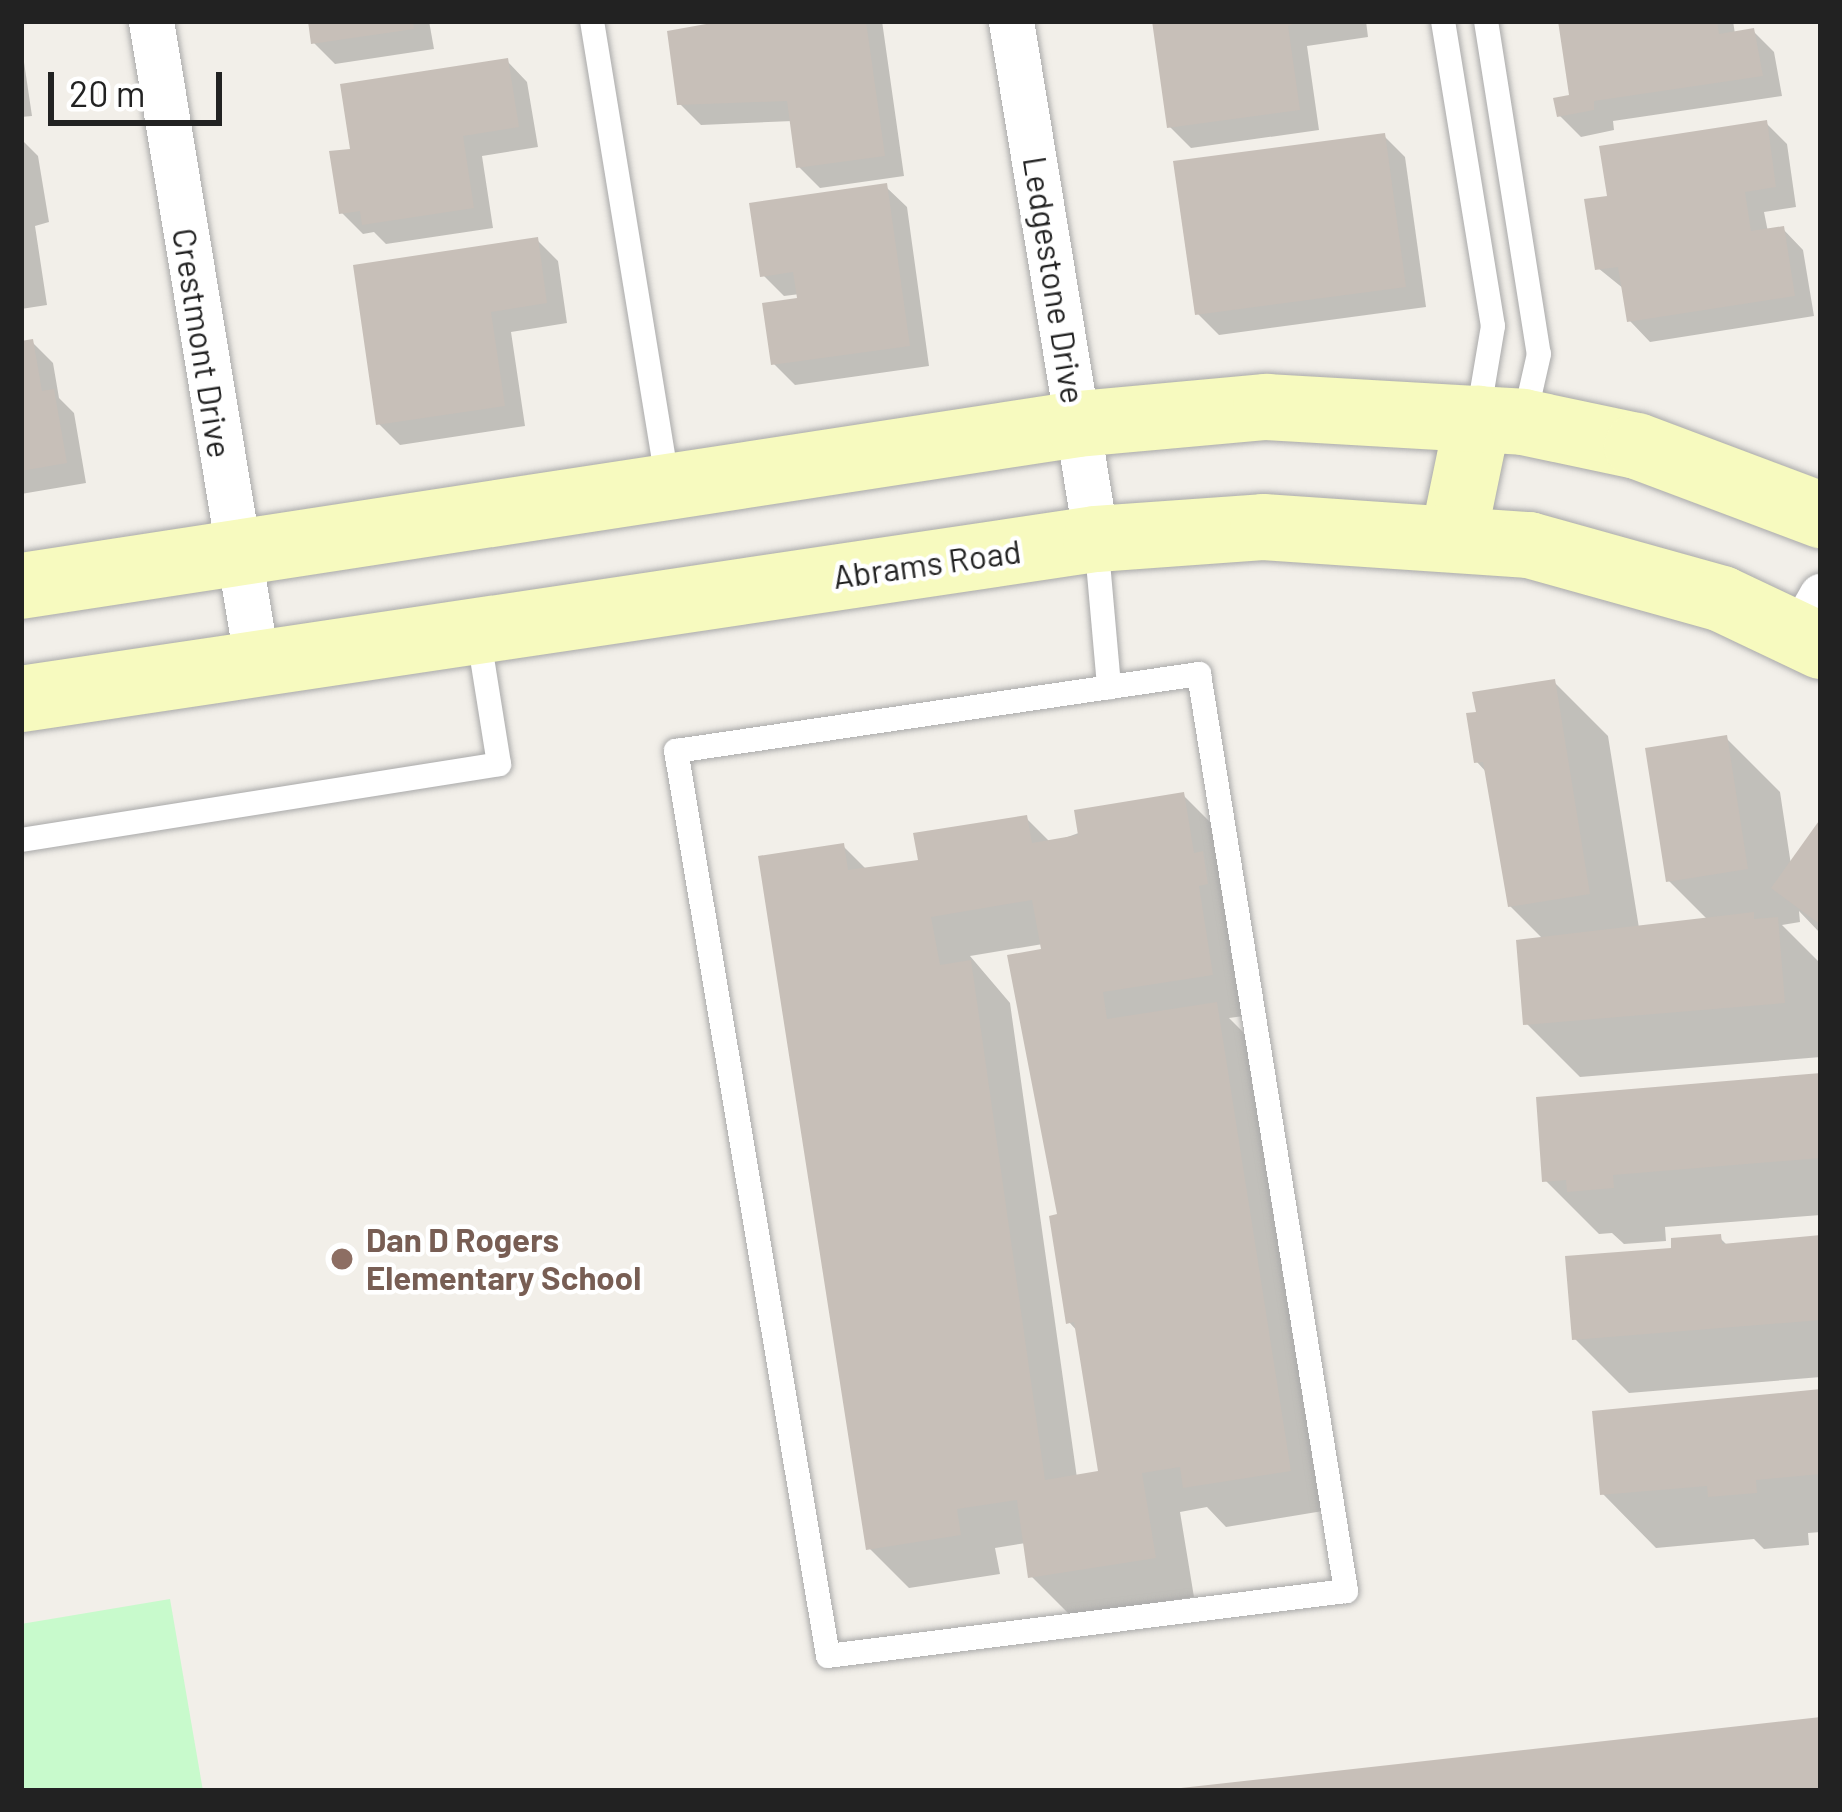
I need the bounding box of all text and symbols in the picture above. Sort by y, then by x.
scale bar [54,48,228,122]
text: 20 m [69,71,146,114]
street label: Ledgestone Drive [1015,153,1093,407]
street label: Crestmont Drive [164,225,240,461]
street label: Abrams Road [830,531,1024,597]
place label: Dan D Rogers Elementary School [366,1220,641,1298]
marker: Dan D Rogers Elementary School [329,1246,355,1272]

